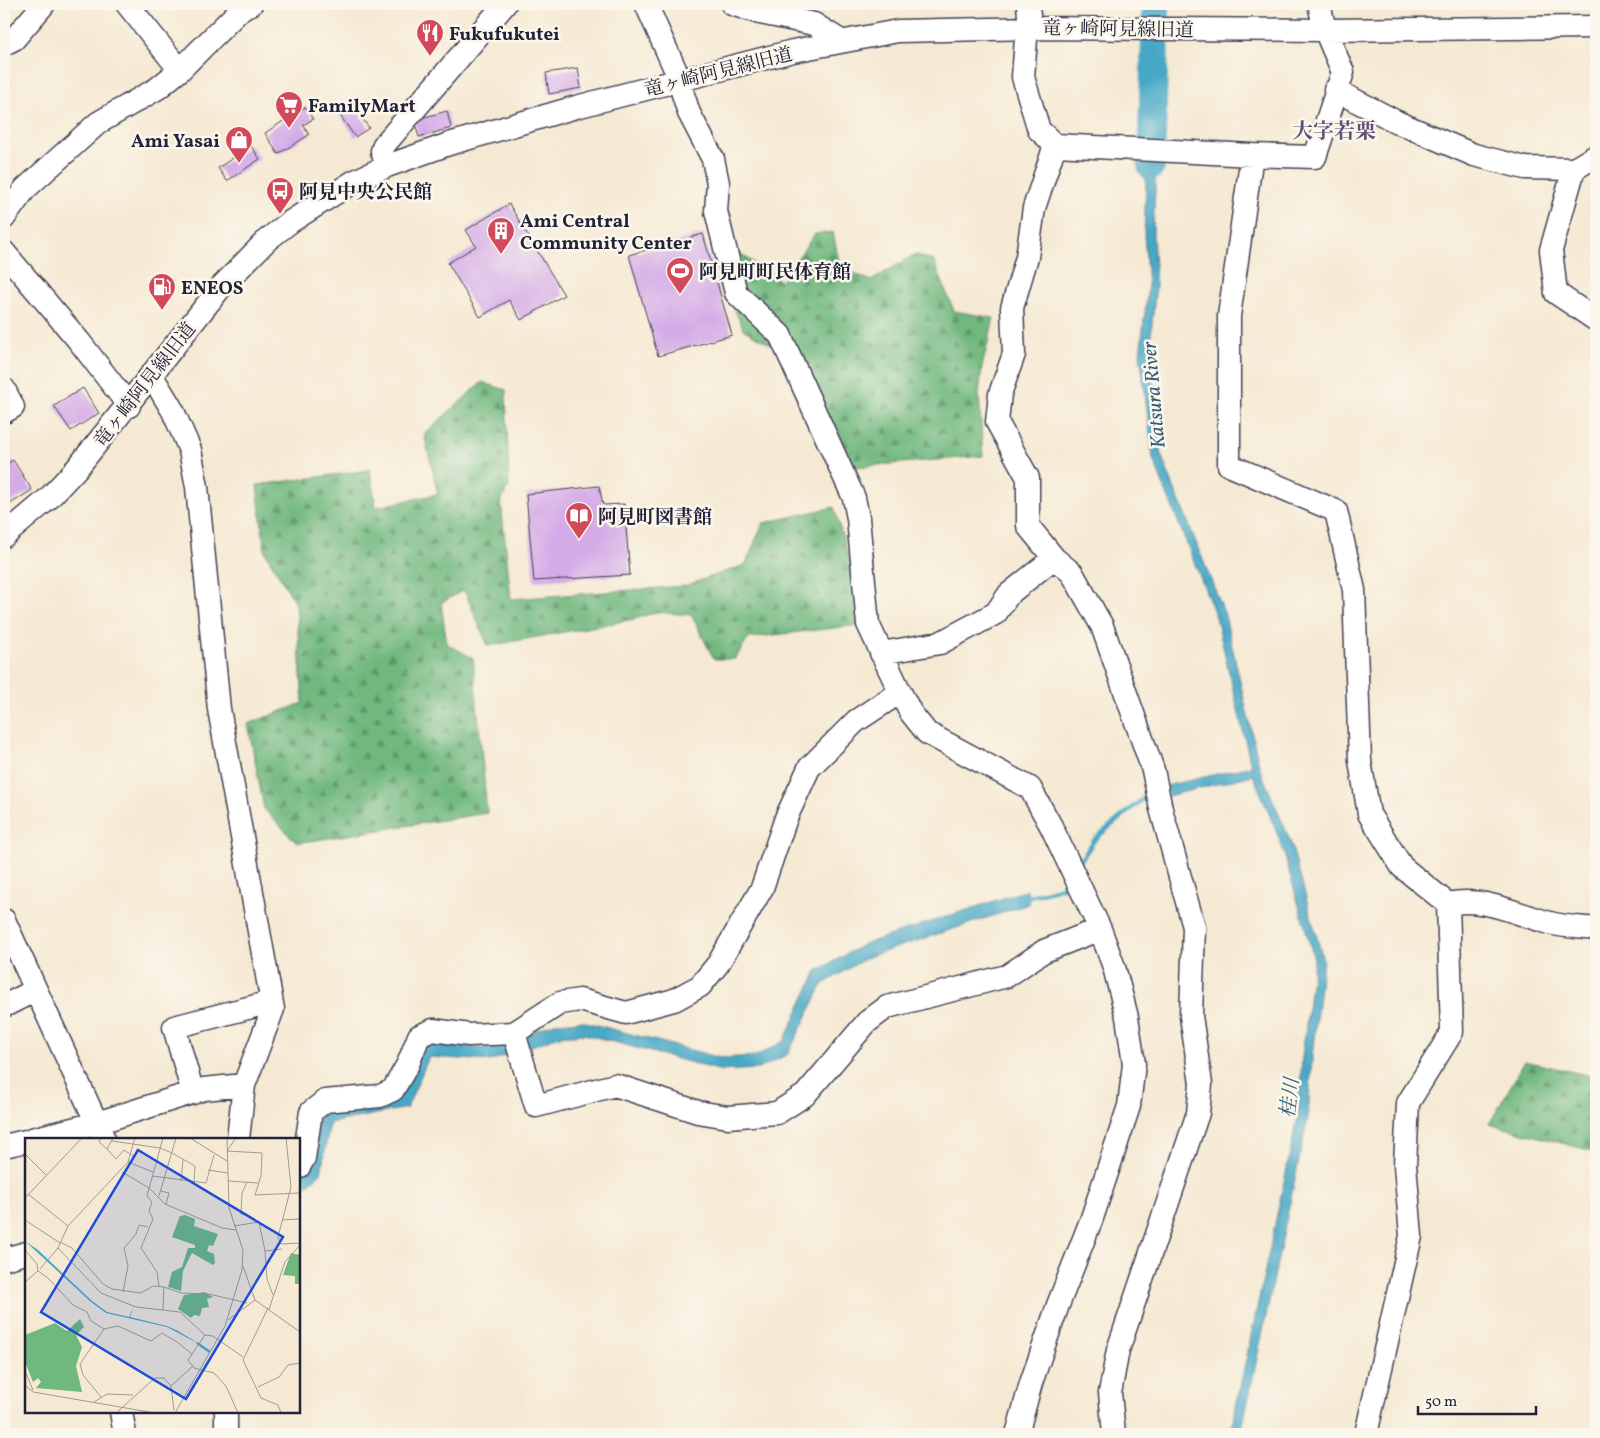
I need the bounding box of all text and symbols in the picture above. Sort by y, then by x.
street label: 竜ヶ崎阿見線旧道 [1042,16,1194,44]
restaurant icon: Fukufukutei [415,18,445,57]
place label: Fukufukutei [449,22,560,48]
street label: 竜ヶ崎阿見線旧道 [642,42,795,104]
supermarket icon: FamilyMart [274,90,304,129]
place label: FamilyMart [308,94,416,120]
district label: 大字若栗 [1292,118,1376,147]
shop icon: Ami Yasai [224,125,254,164]
place label: Ami Yasai [131,129,220,155]
bus stop icon: 阿見中央公民館 [265,176,295,215]
place label: 阿見中央公民館 [299,180,432,206]
place label: Ami Central Community Center [520,209,692,257]
building icon: Ami Central Community Center [486,216,516,255]
sports icon: 阿見町町民体育館 [665,256,695,295]
place label: 阿見町町民体育館 [699,260,851,286]
fuel station icon: ENEOS [147,272,177,311]
place label: ENEOS [181,276,243,302]
street label: 竜ヶ崎阿見線旧道 [89,317,203,453]
water label: Katsura River [1136,340,1174,449]
library icon: 阿見町図書館 [564,501,594,540]
place label: 阿見町図書館 [598,505,712,531]
water label: 桂川 [1275,1075,1308,1120]
inset map [25,1138,300,1413]
scale bar [1418,1383,1535,1415]
text: 50 m [1425,1392,1457,1413]

